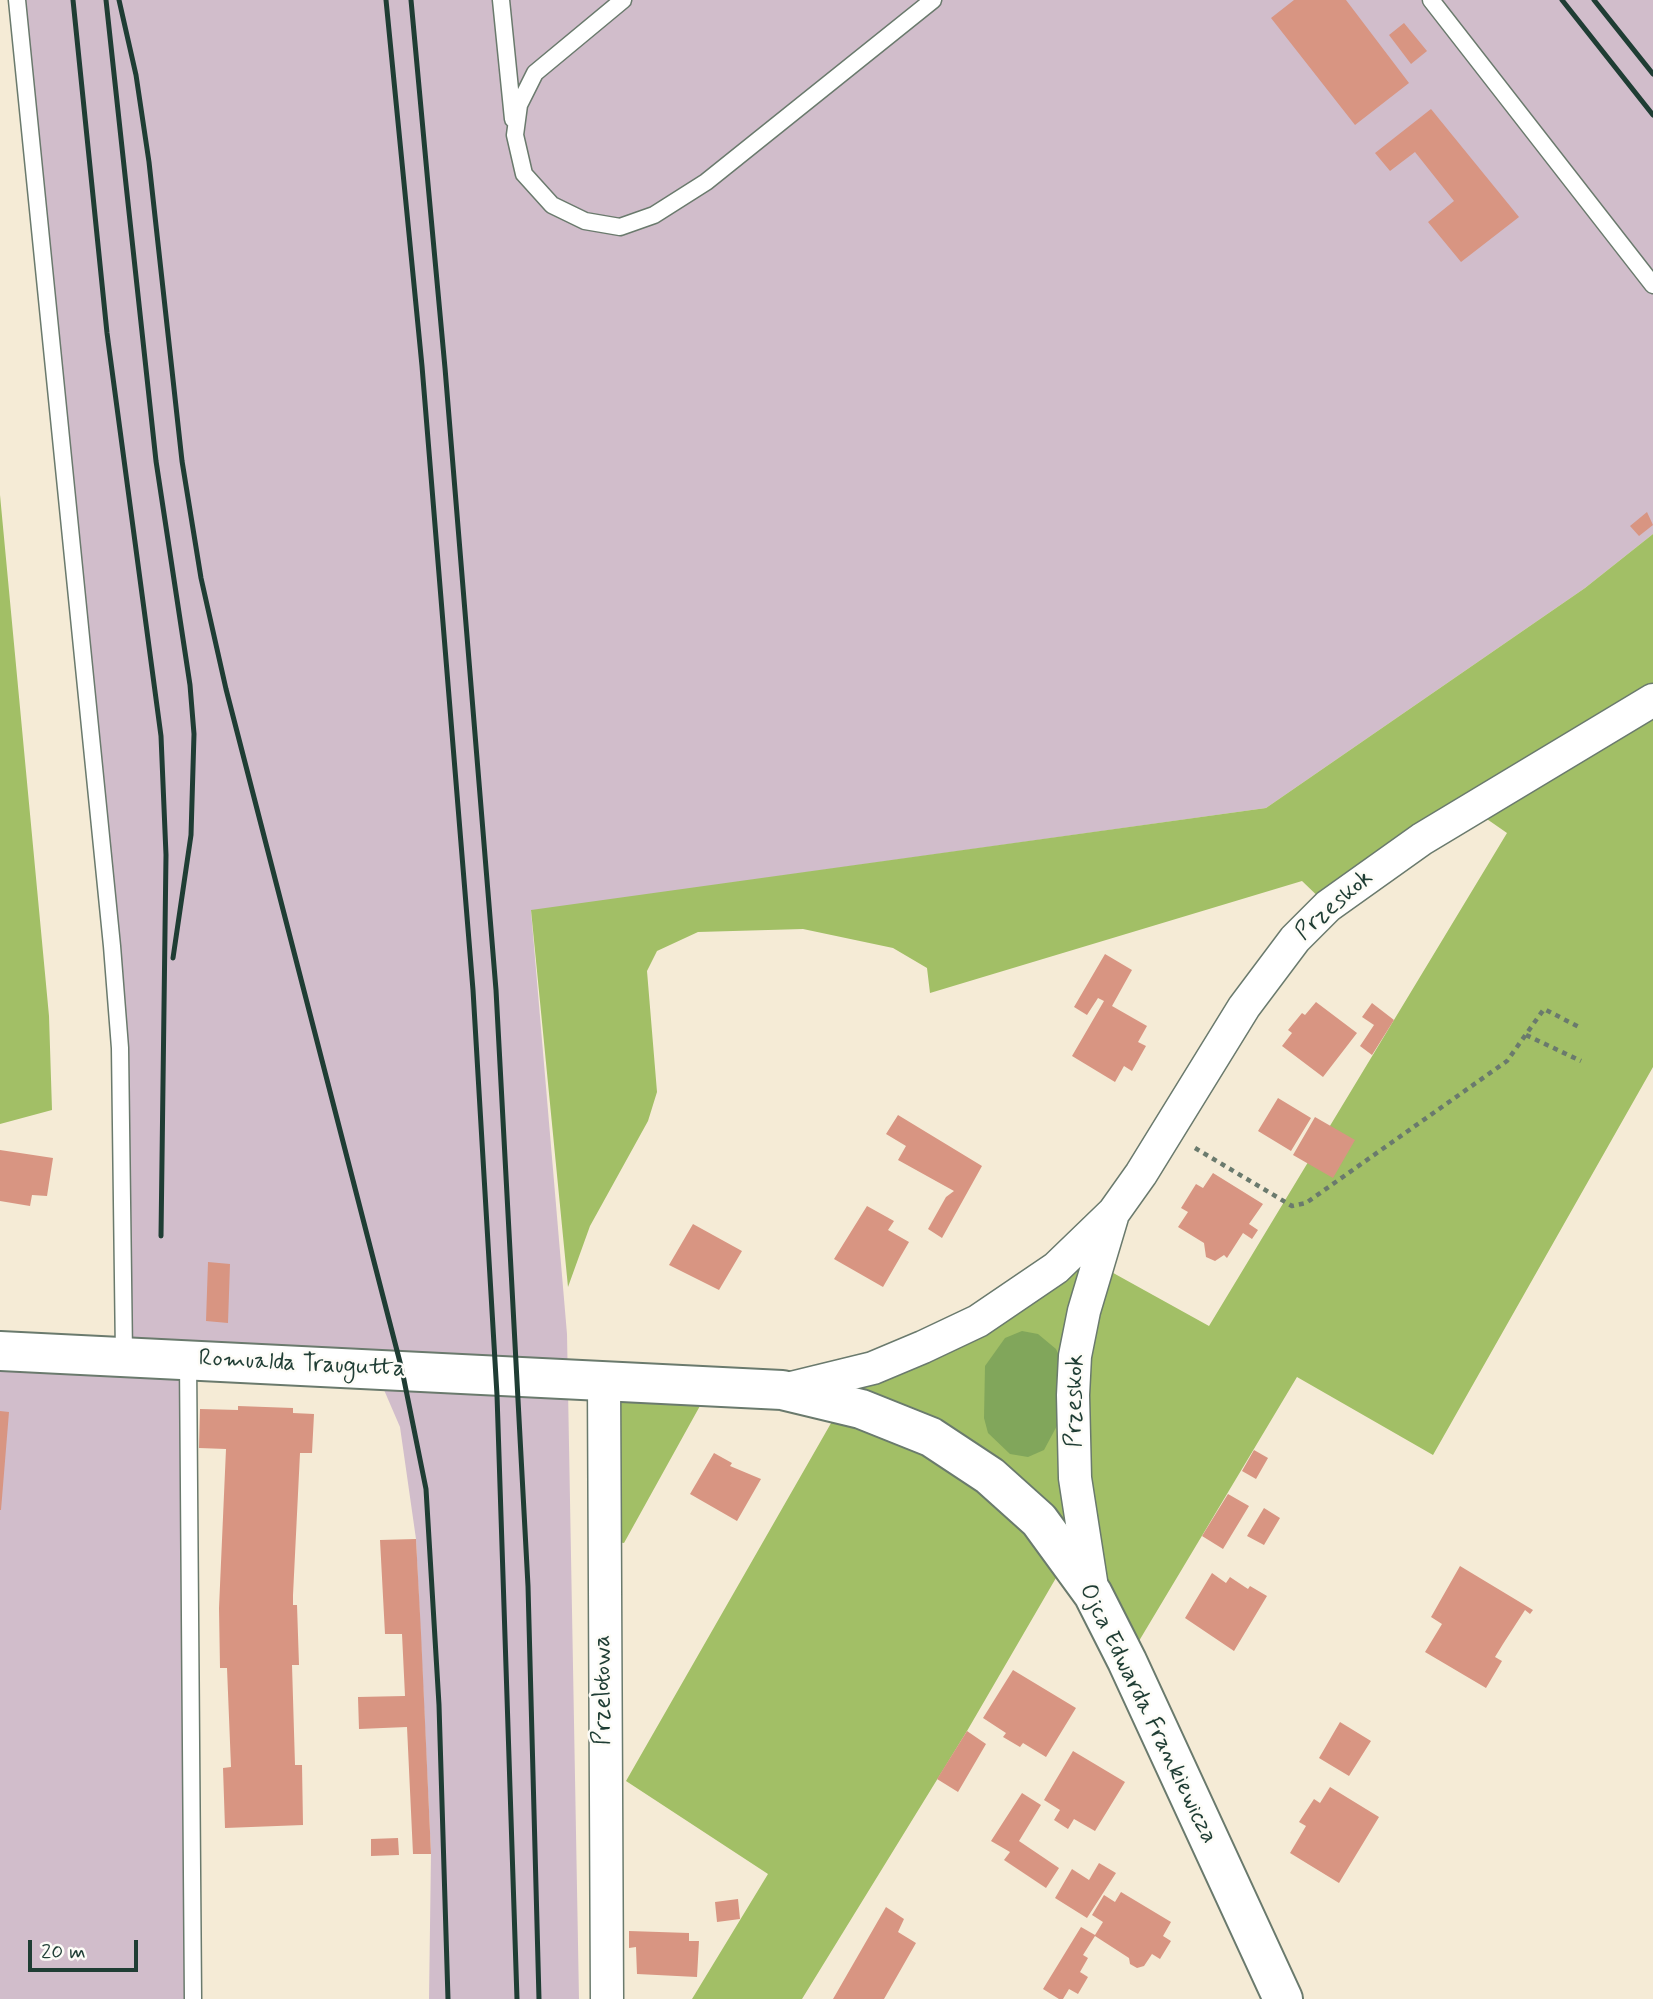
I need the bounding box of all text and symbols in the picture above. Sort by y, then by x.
street label: Przeskok [1290,864,1380,948]
street label: Romualda Traugutta [198,1345,406,1385]
street label: Przeskok [1061,1354,1091,1448]
street label: Ojca Edwarda Frankiewicza [1071,1579,1223,1849]
street label: Przelotowa [590,1635,618,1745]
scale bar [32,1926,142,1970]
text: 20 m [41,1938,86,1966]

